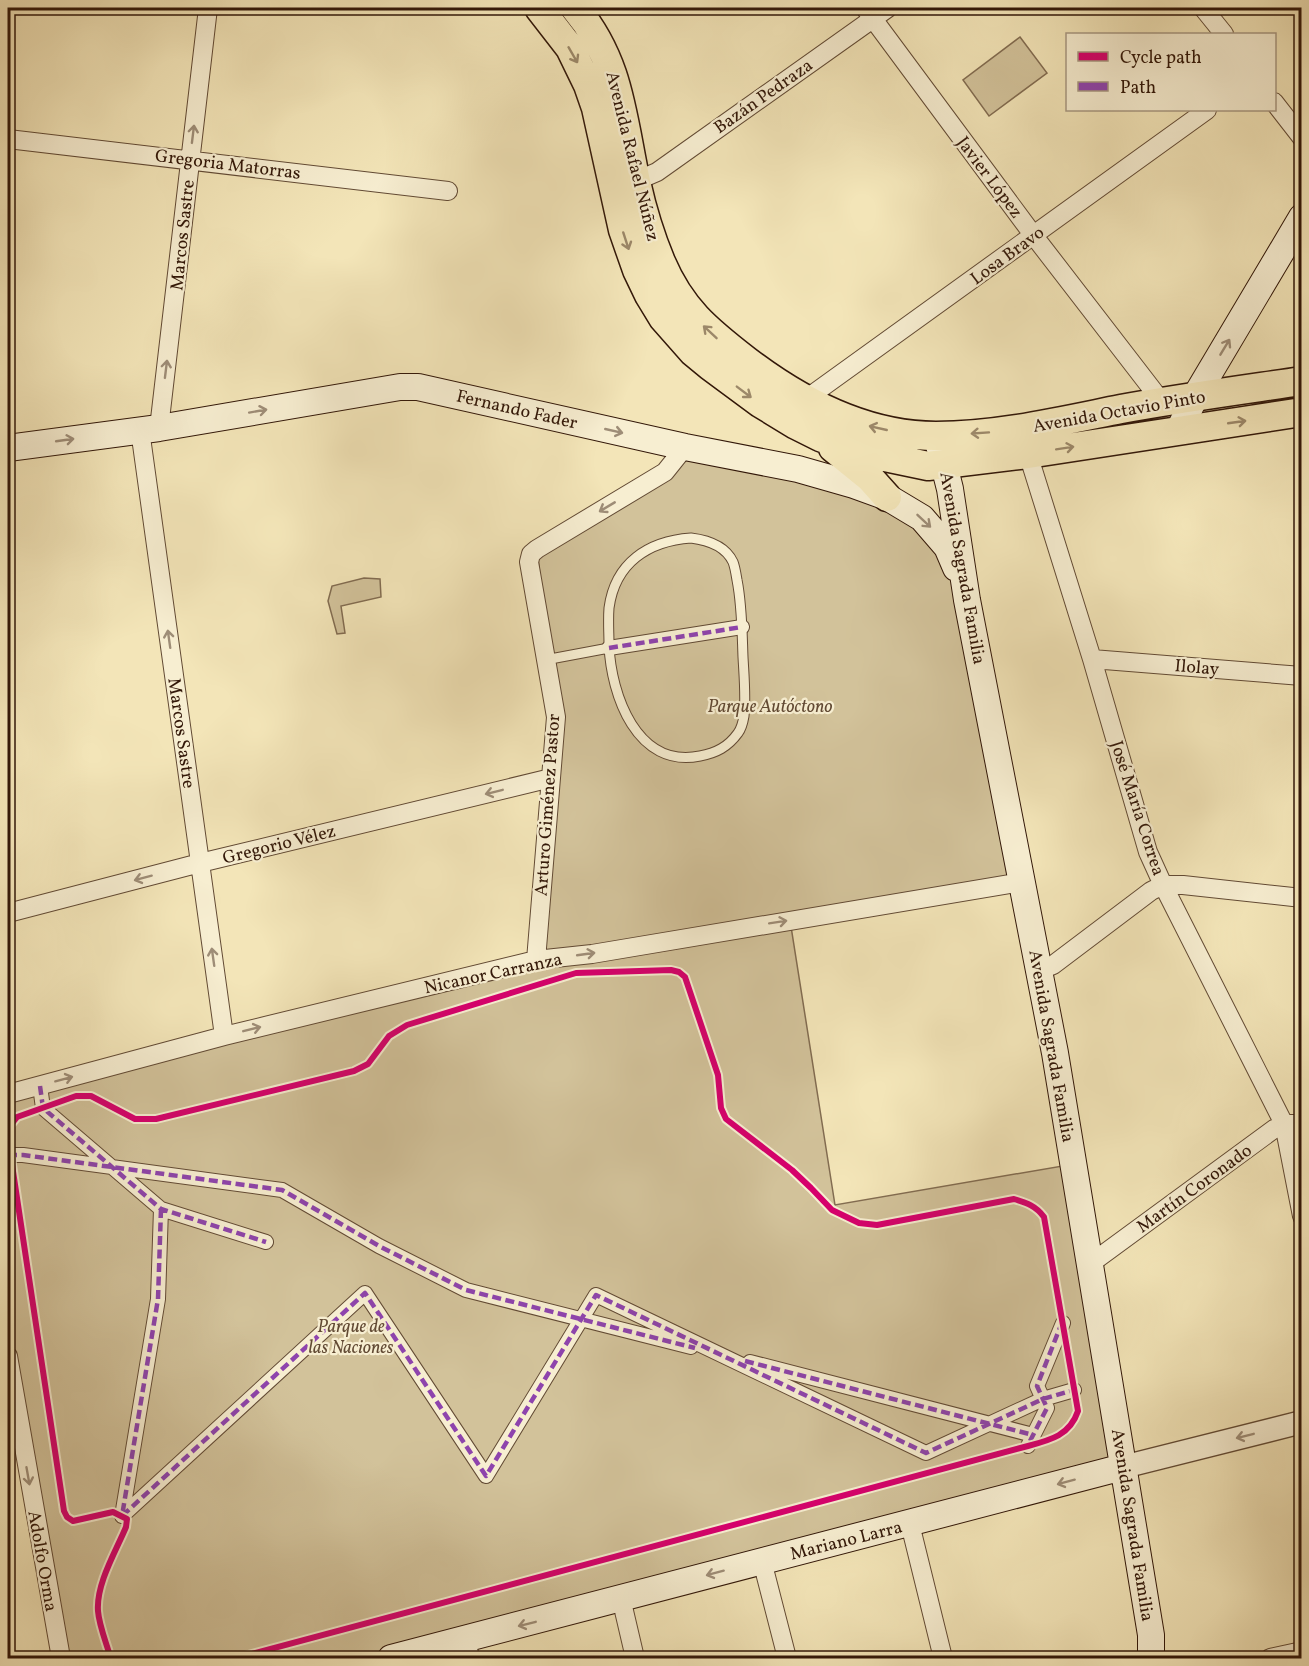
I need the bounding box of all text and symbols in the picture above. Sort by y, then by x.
legend [1066,33,1276,111]
one-way arrow [568,46,580,63]
text: Cycle path [1120,46,1202,71]
street label: Bazán Pedraza [709,54,818,141]
street label: Avenida Rafael Núñez [598,69,665,244]
text: Path [1120,76,1156,101]
one-way arrow [188,125,199,144]
street label: Javier López [950,132,1028,224]
street label: Gregoria Matorras [154,144,302,187]
street label: Marcos Sastre [165,179,202,292]
street label: Losa Bravo [966,221,1050,292]
one-way arrow [622,231,633,250]
one-way arrow [703,325,718,339]
one-way arrow [1219,339,1231,356]
one-way arrow [161,360,172,380]
street label: Fernando Fader [454,384,580,437]
one-way arrow [736,385,752,398]
street label: Avenida Octavio Pinto [1031,385,1207,440]
one-way arrow [248,405,268,416]
one-way arrow [1227,416,1246,427]
one-way arrow [869,421,888,433]
one-way arrow [604,426,624,437]
one-way arrow [971,427,991,438]
one-way arrow [55,435,75,446]
one-way arrow [1054,442,1074,453]
street label: Avenida Sagrada Familia [932,470,991,666]
one-way arrow [599,502,616,514]
one-way arrow [916,514,931,528]
one-way arrow [163,630,174,649]
street label: Ilolay [1174,654,1220,683]
street label: Marcos Sastre [160,676,201,790]
park label: Parque Autóctono [707,695,833,720]
street label: Arturo Giménez Pastor [530,713,567,897]
street label: José María Correa [1103,738,1170,879]
one-way arrow [485,786,504,798]
street label: Gregorio Vélez [220,819,339,872]
one-way arrow [134,873,153,884]
one-way arrow [768,917,788,928]
one-way arrow [207,948,218,967]
street label: Nicanor Carranza [422,948,565,1001]
street label: Avenida Sagrada Familia [1021,948,1080,1144]
one-way arrow [575,949,595,960]
one-way arrow [243,1022,262,1034]
one-way arrow [54,1073,73,1084]
street label: Martín Coronado [1132,1139,1258,1240]
park label: Parque de las Naciones [309,1315,394,1361]
street label: Avenida Sagrada Familia [1104,1427,1159,1623]
one-way arrow [1236,1431,1255,1442]
one-way arrow [23,1466,34,1485]
one-way arrow [1057,1477,1076,1489]
street label: Adolfo Orma [20,1509,63,1614]
street label: Mariano Larra [788,1515,905,1567]
one-way arrow [706,1568,725,1580]
one-way arrow [517,1618,536,1630]

